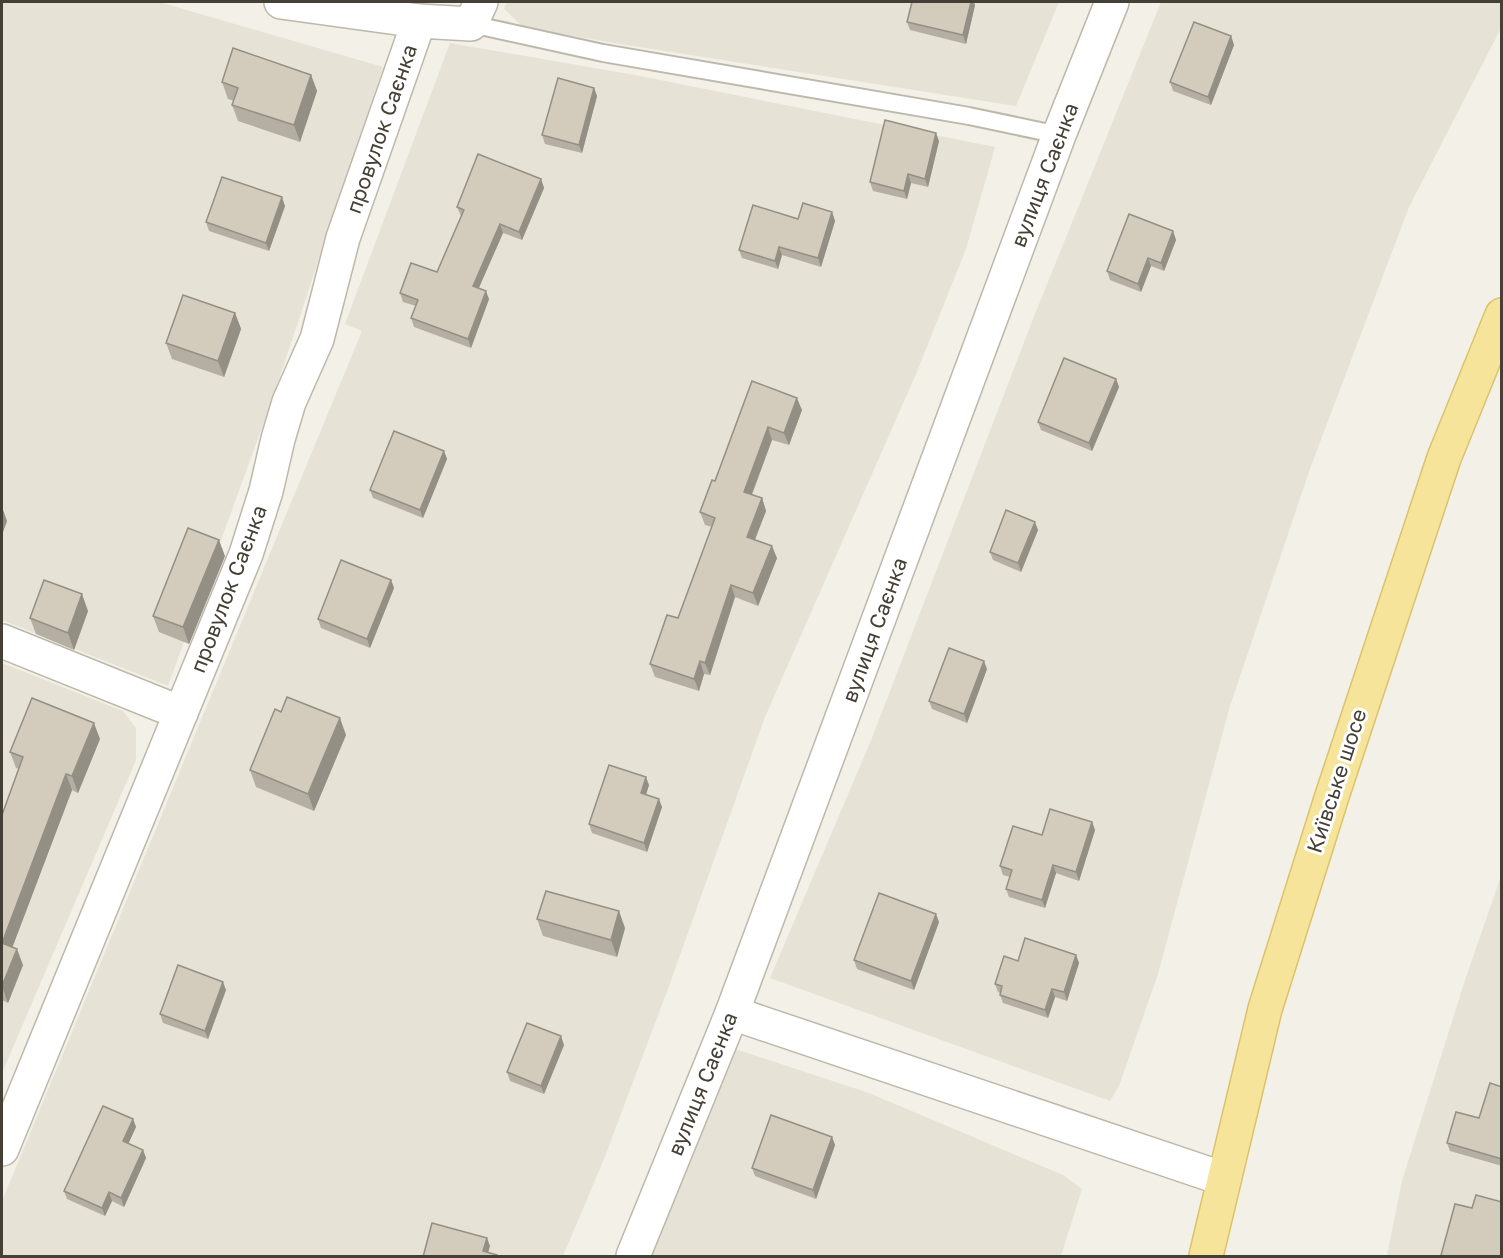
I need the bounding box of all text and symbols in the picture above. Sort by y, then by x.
street label: провулок Саєнка [340,41,422,217]
street label: вулиця Саєнка [1005,99,1084,250]
street label: провулок Саєнка [184,501,272,676]
street label: вулиця Саєнка [836,554,912,706]
street label: Київське шосе [1301,705,1372,856]
street label: вулиця Саєнка [661,1008,743,1159]

